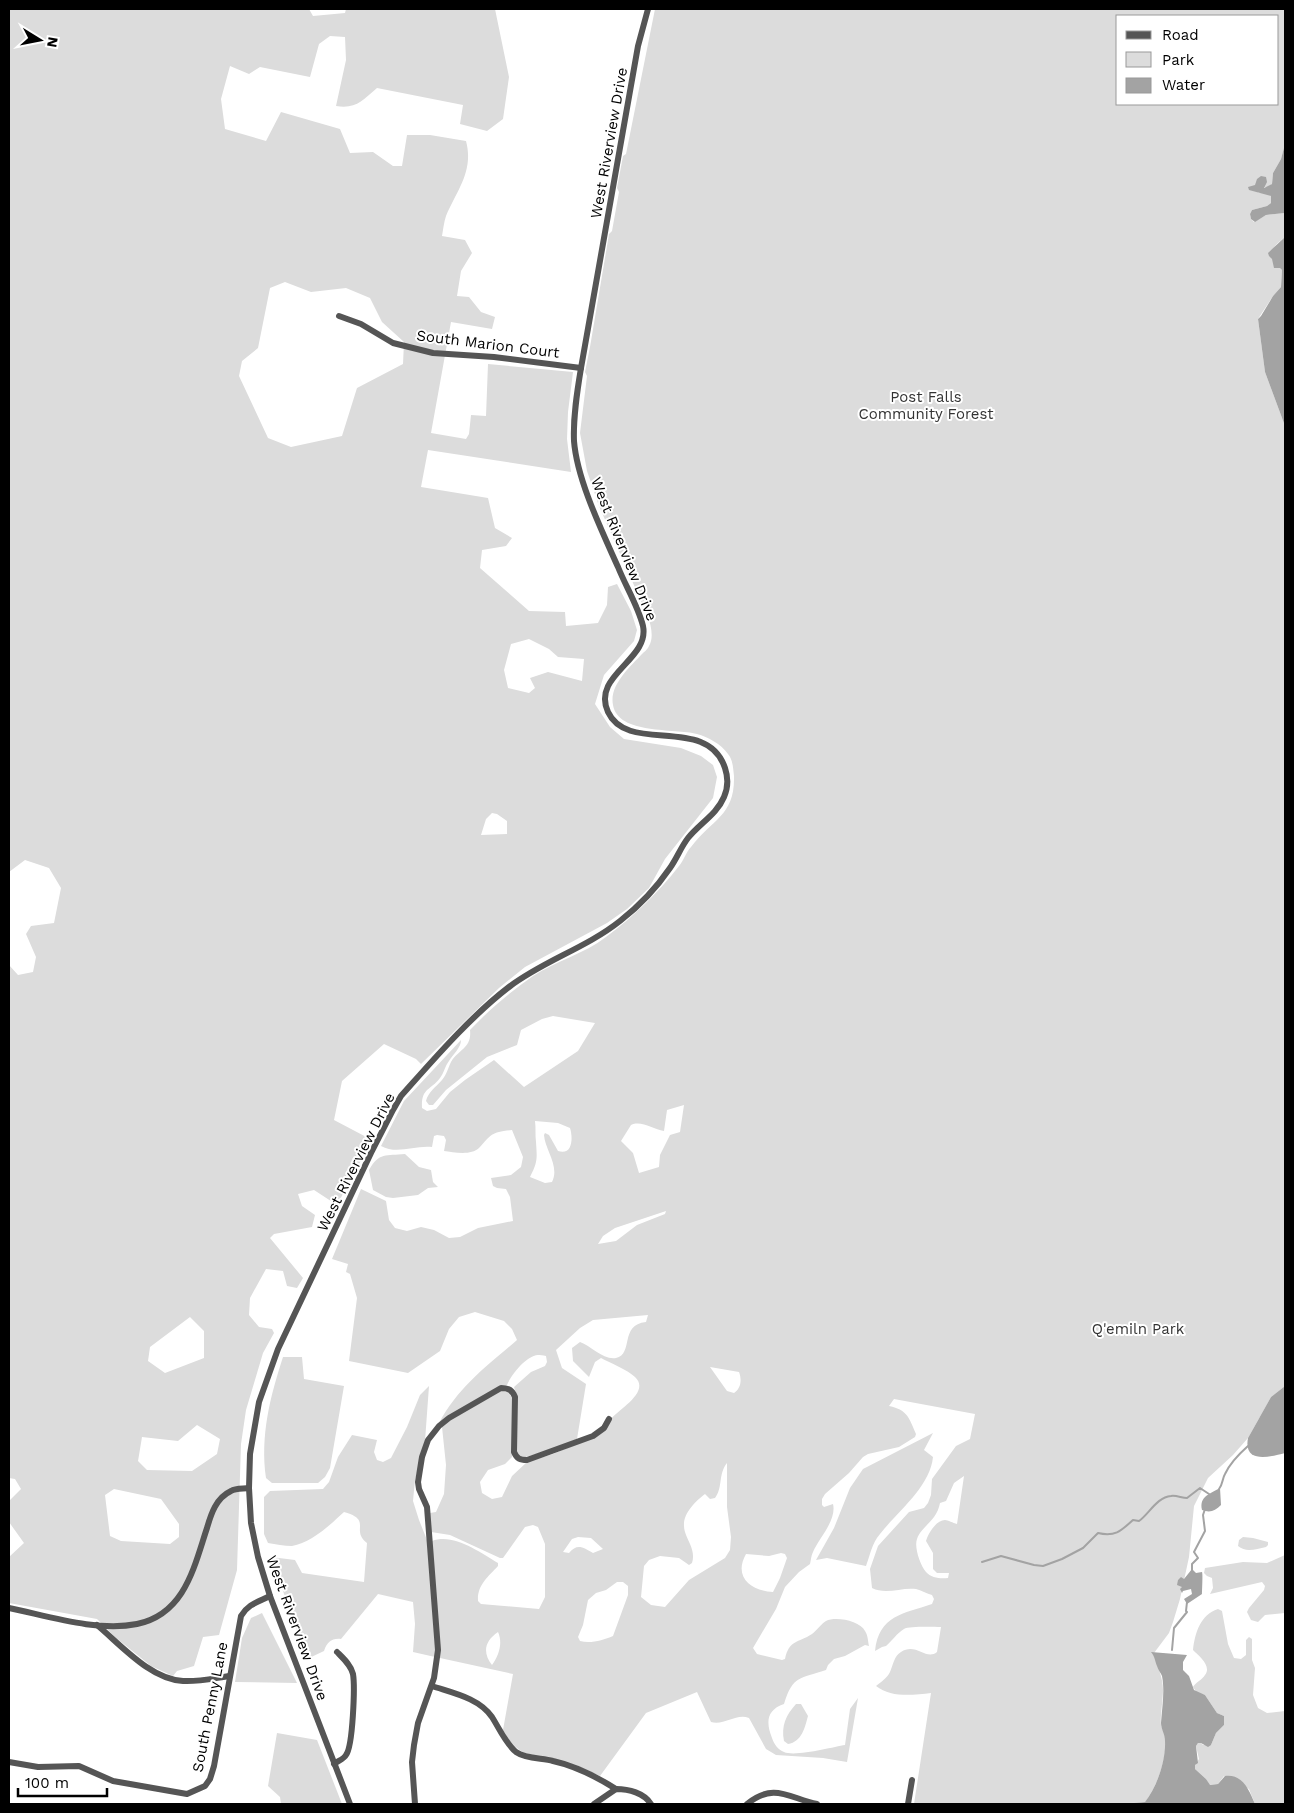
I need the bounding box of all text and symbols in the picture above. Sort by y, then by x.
north arrow [15,15,65,65]
legend [1116,15,1279,105]
text: Road [1162,26,1199,44]
text: N [44,36,62,49]
text: Park [1162,51,1195,69]
street label: West Riverview Drive [587,66,631,220]
text: Water [1162,76,1205,94]
street label: South Marion Court [416,326,561,362]
park label: Post Falls Community Forest [858,388,994,423]
street label: West Riverview Drive [587,475,661,623]
street label: West Riverview Drive [313,1090,399,1234]
park label: Q'emiln Park [1092,1320,1185,1338]
street label: West Riverview Drive [262,1553,332,1703]
street label: South Penny Lane [189,1640,231,1774]
scale bar [18,1766,106,1798]
text: 100 m [25,1774,69,1792]

